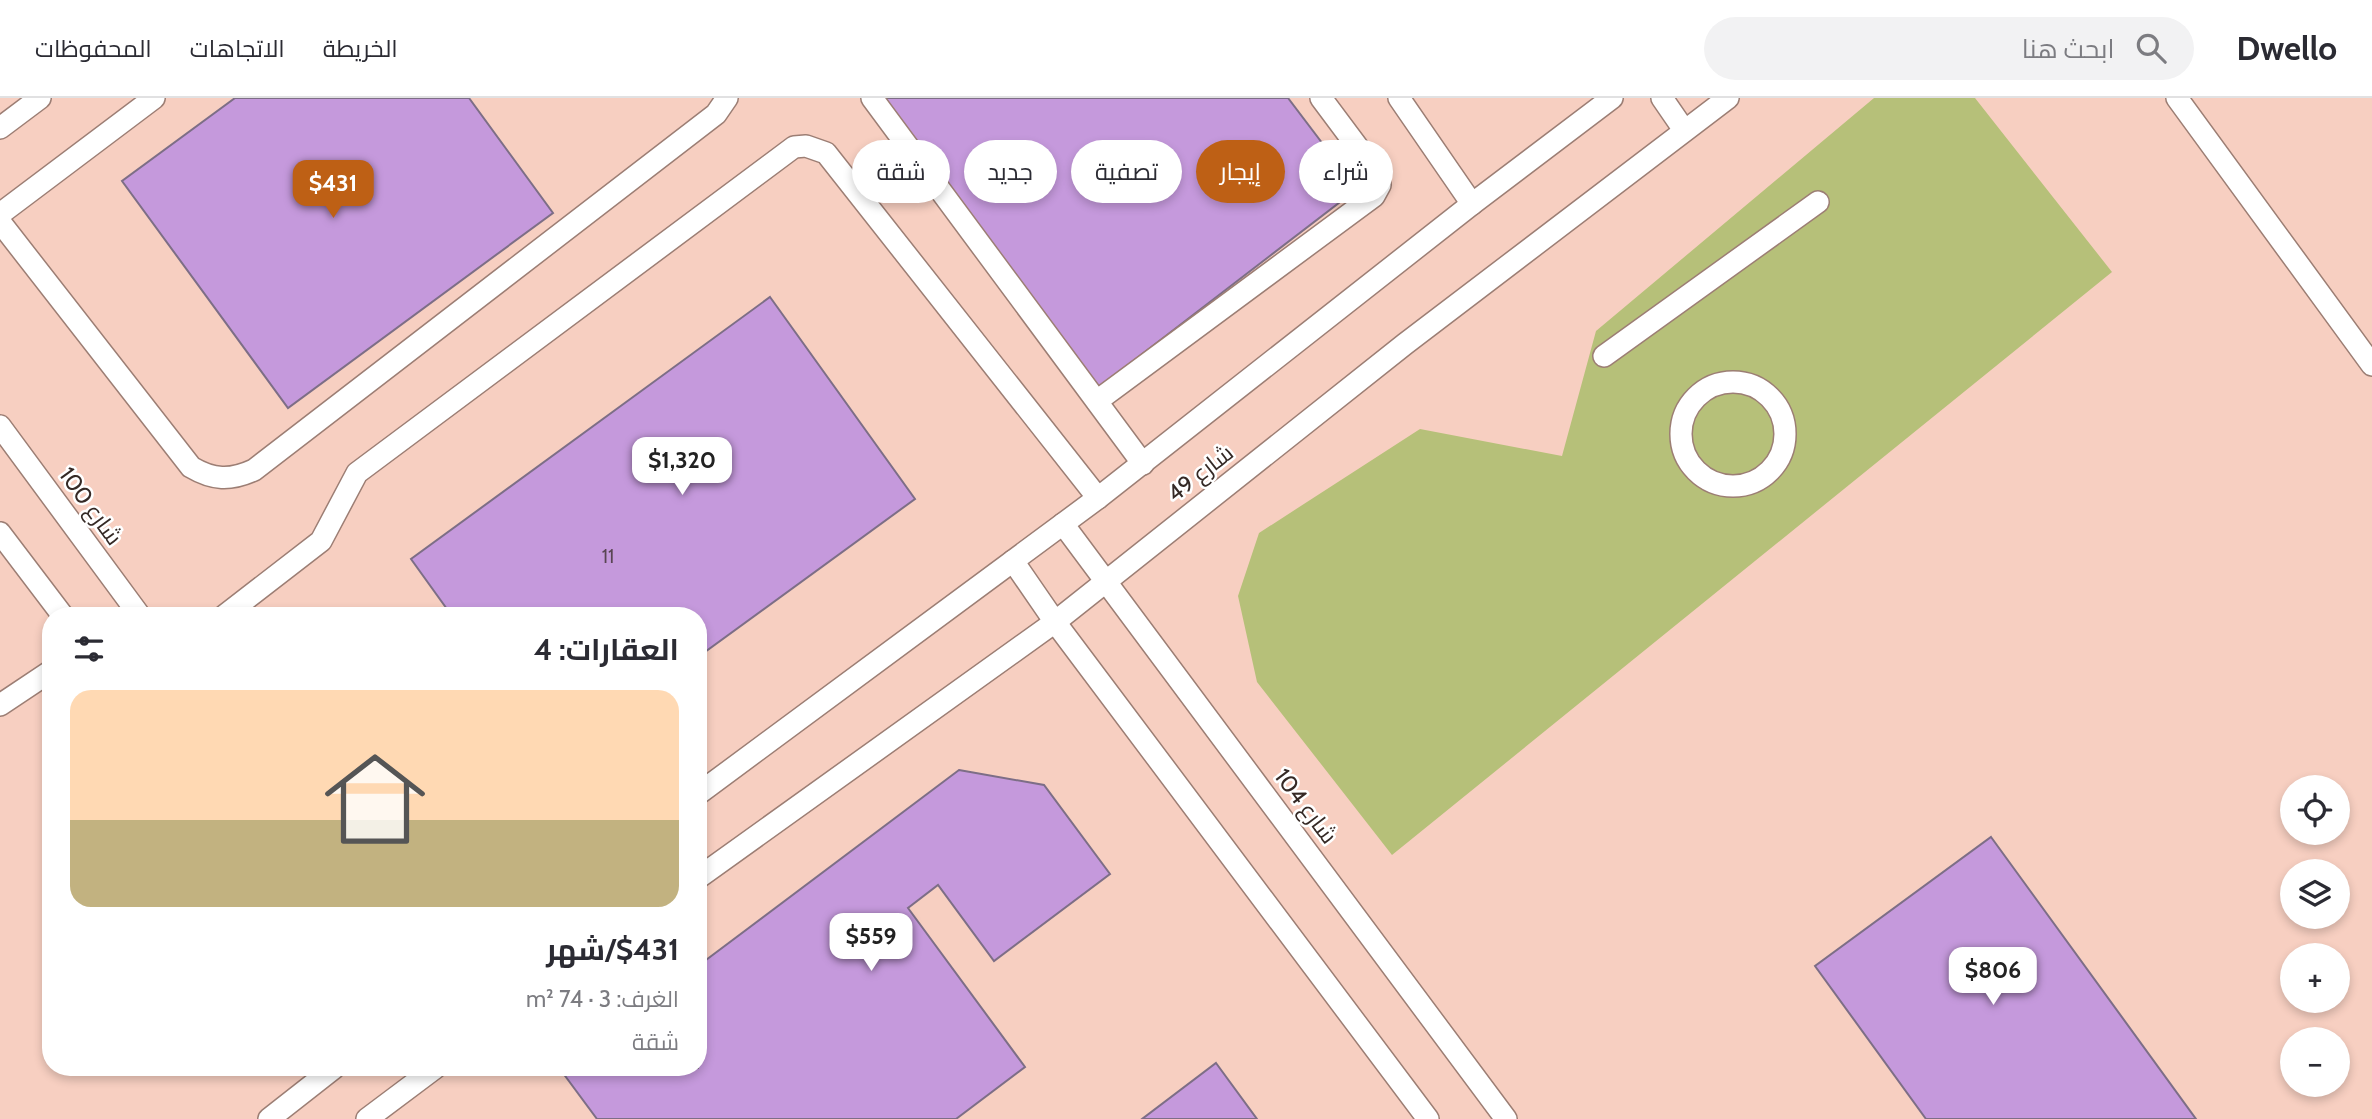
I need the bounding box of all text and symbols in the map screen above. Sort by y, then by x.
search box [1704,17,2194,80]
text: Dwello [2236,28,2337,68]
icon: search [2132,29,2170,67]
text: ابحث هنا [2022,33,2114,65]
text: المحفوظات [35,34,152,63]
text: الاتجاهات [190,34,285,63]
text: الخريطة [323,34,398,63]
chip: شقة [852,140,950,203]
chip: جديد [964,140,1057,203]
chip: تصفية [1071,140,1182,203]
chip: إيجار [1196,140,1285,203]
chip: شراء [1299,140,1393,203]
pin: $431 [292,160,374,220]
text: $431 [309,169,357,197]
pin: $1,320 [625,438,739,497]
street label: شارع 49 [1161,439,1240,509]
text: $1,320 [648,446,716,474]
street label: شارع 100 [52,462,129,552]
house number: 11 [602,545,614,568]
icon: filters [70,630,108,668]
text: العقارات: 4 [534,631,679,668]
icon: home [312,736,438,862]
street label: شارع 104 [1267,763,1343,850]
map controls [2280,775,2350,1097]
button: locate [2280,775,2350,845]
button: layers [2280,859,2350,929]
pin: $559 [830,914,912,973]
text: $559 [846,922,896,950]
text: $431/شهر [546,931,679,968]
button: + [2280,943,2350,1013]
pin: $806 [1952,948,2034,1007]
text: $806 [1965,956,2021,984]
text: الغرف: 3 · 74 m² [526,985,679,1013]
button: − [2280,1027,2350,1097]
text: شقة [632,1028,679,1056]

